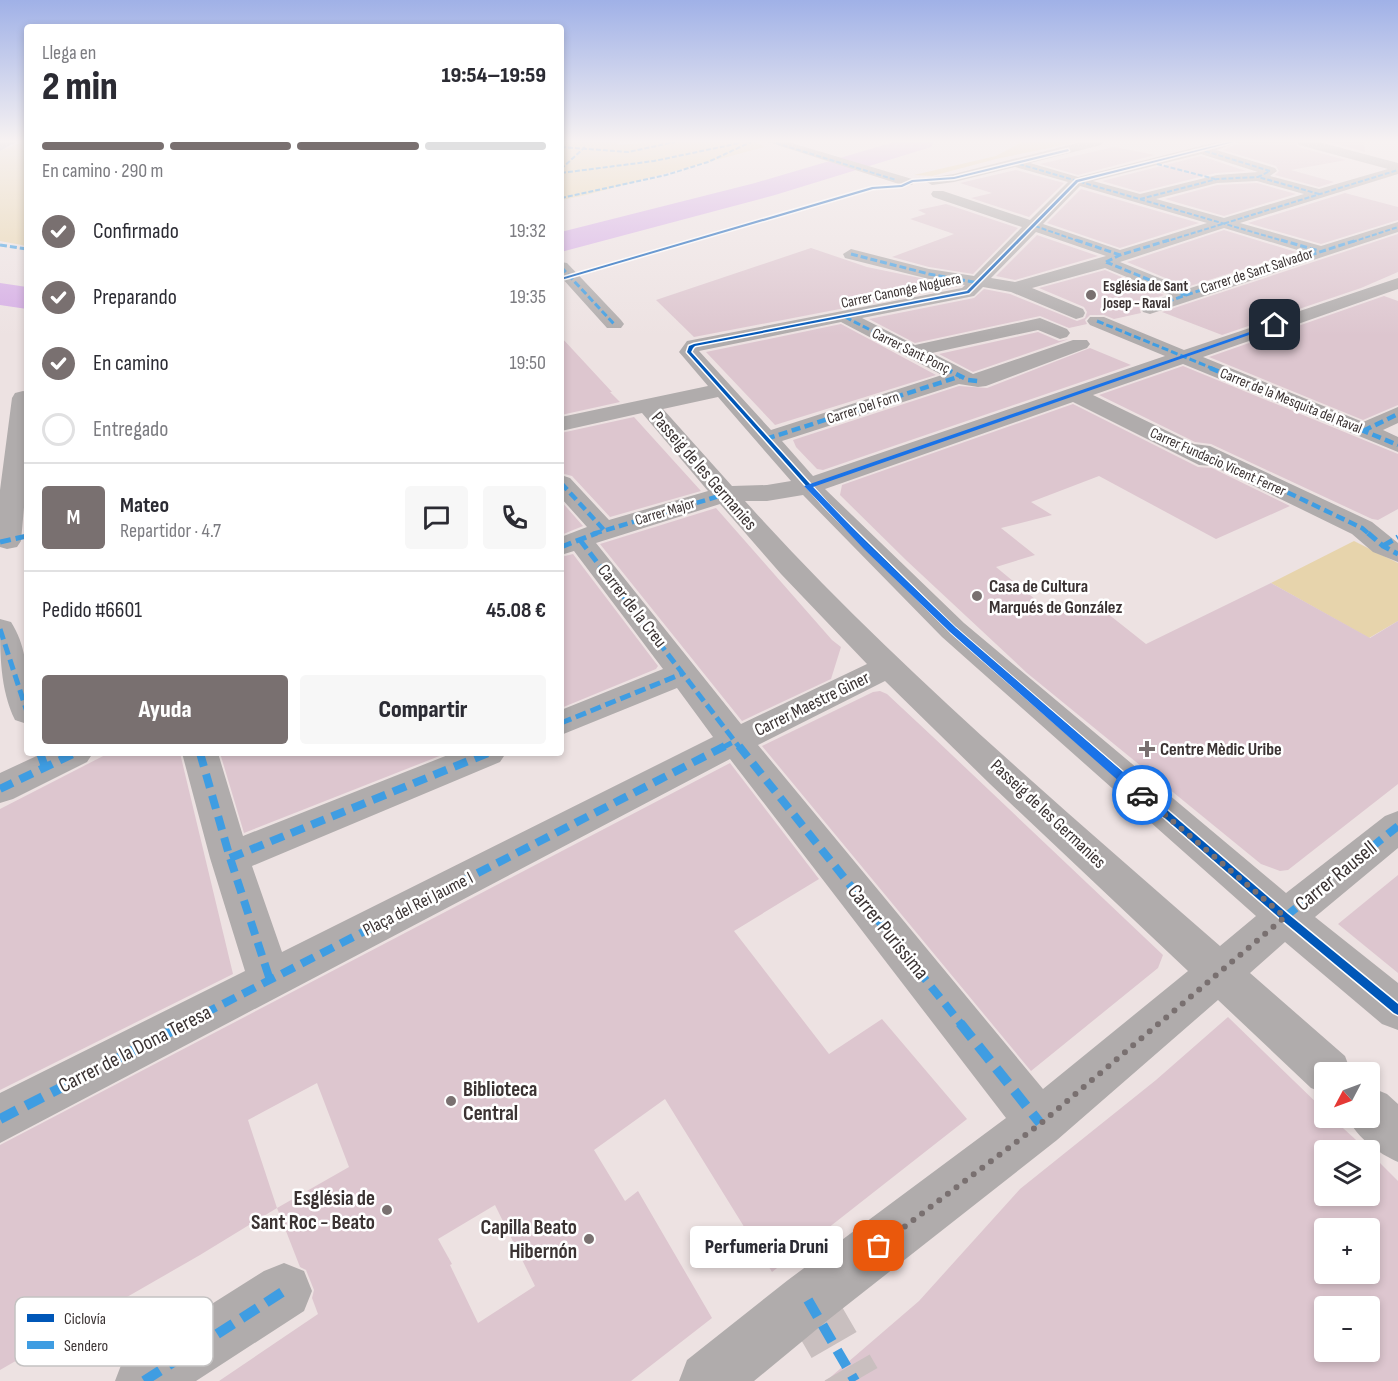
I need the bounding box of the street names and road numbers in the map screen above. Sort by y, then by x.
street label: Carrer de Sant Salvador [1198,244,1316,298]
street label: Carrer Canonge Noguera [839,269,963,313]
street label: Carrer Sant Ponç [869,324,953,378]
street label: Carrer de la Mesquita del Raval [1217,364,1365,438]
street label: Carrer Del Forn [824,387,902,429]
street label: Passeig de les Germanies [647,408,761,534]
street label: Carrer Fundacio Vicent Ferrer [1147,423,1290,501]
street label: Carrer Major [633,494,698,530]
street label: Carrer de la Creu [593,560,671,652]
street label: Carrer Maestre Giner [751,667,873,741]
street label: Passeig de les Germanies [986,755,1110,873]
street label: Carrer Rausell [1290,836,1382,916]
street label: Plaça del Rei Jaume I [360,867,476,941]
street label: Carrer Purissima [842,879,934,985]
street label: Carrer de la Dona Teresa [54,1000,216,1098]

